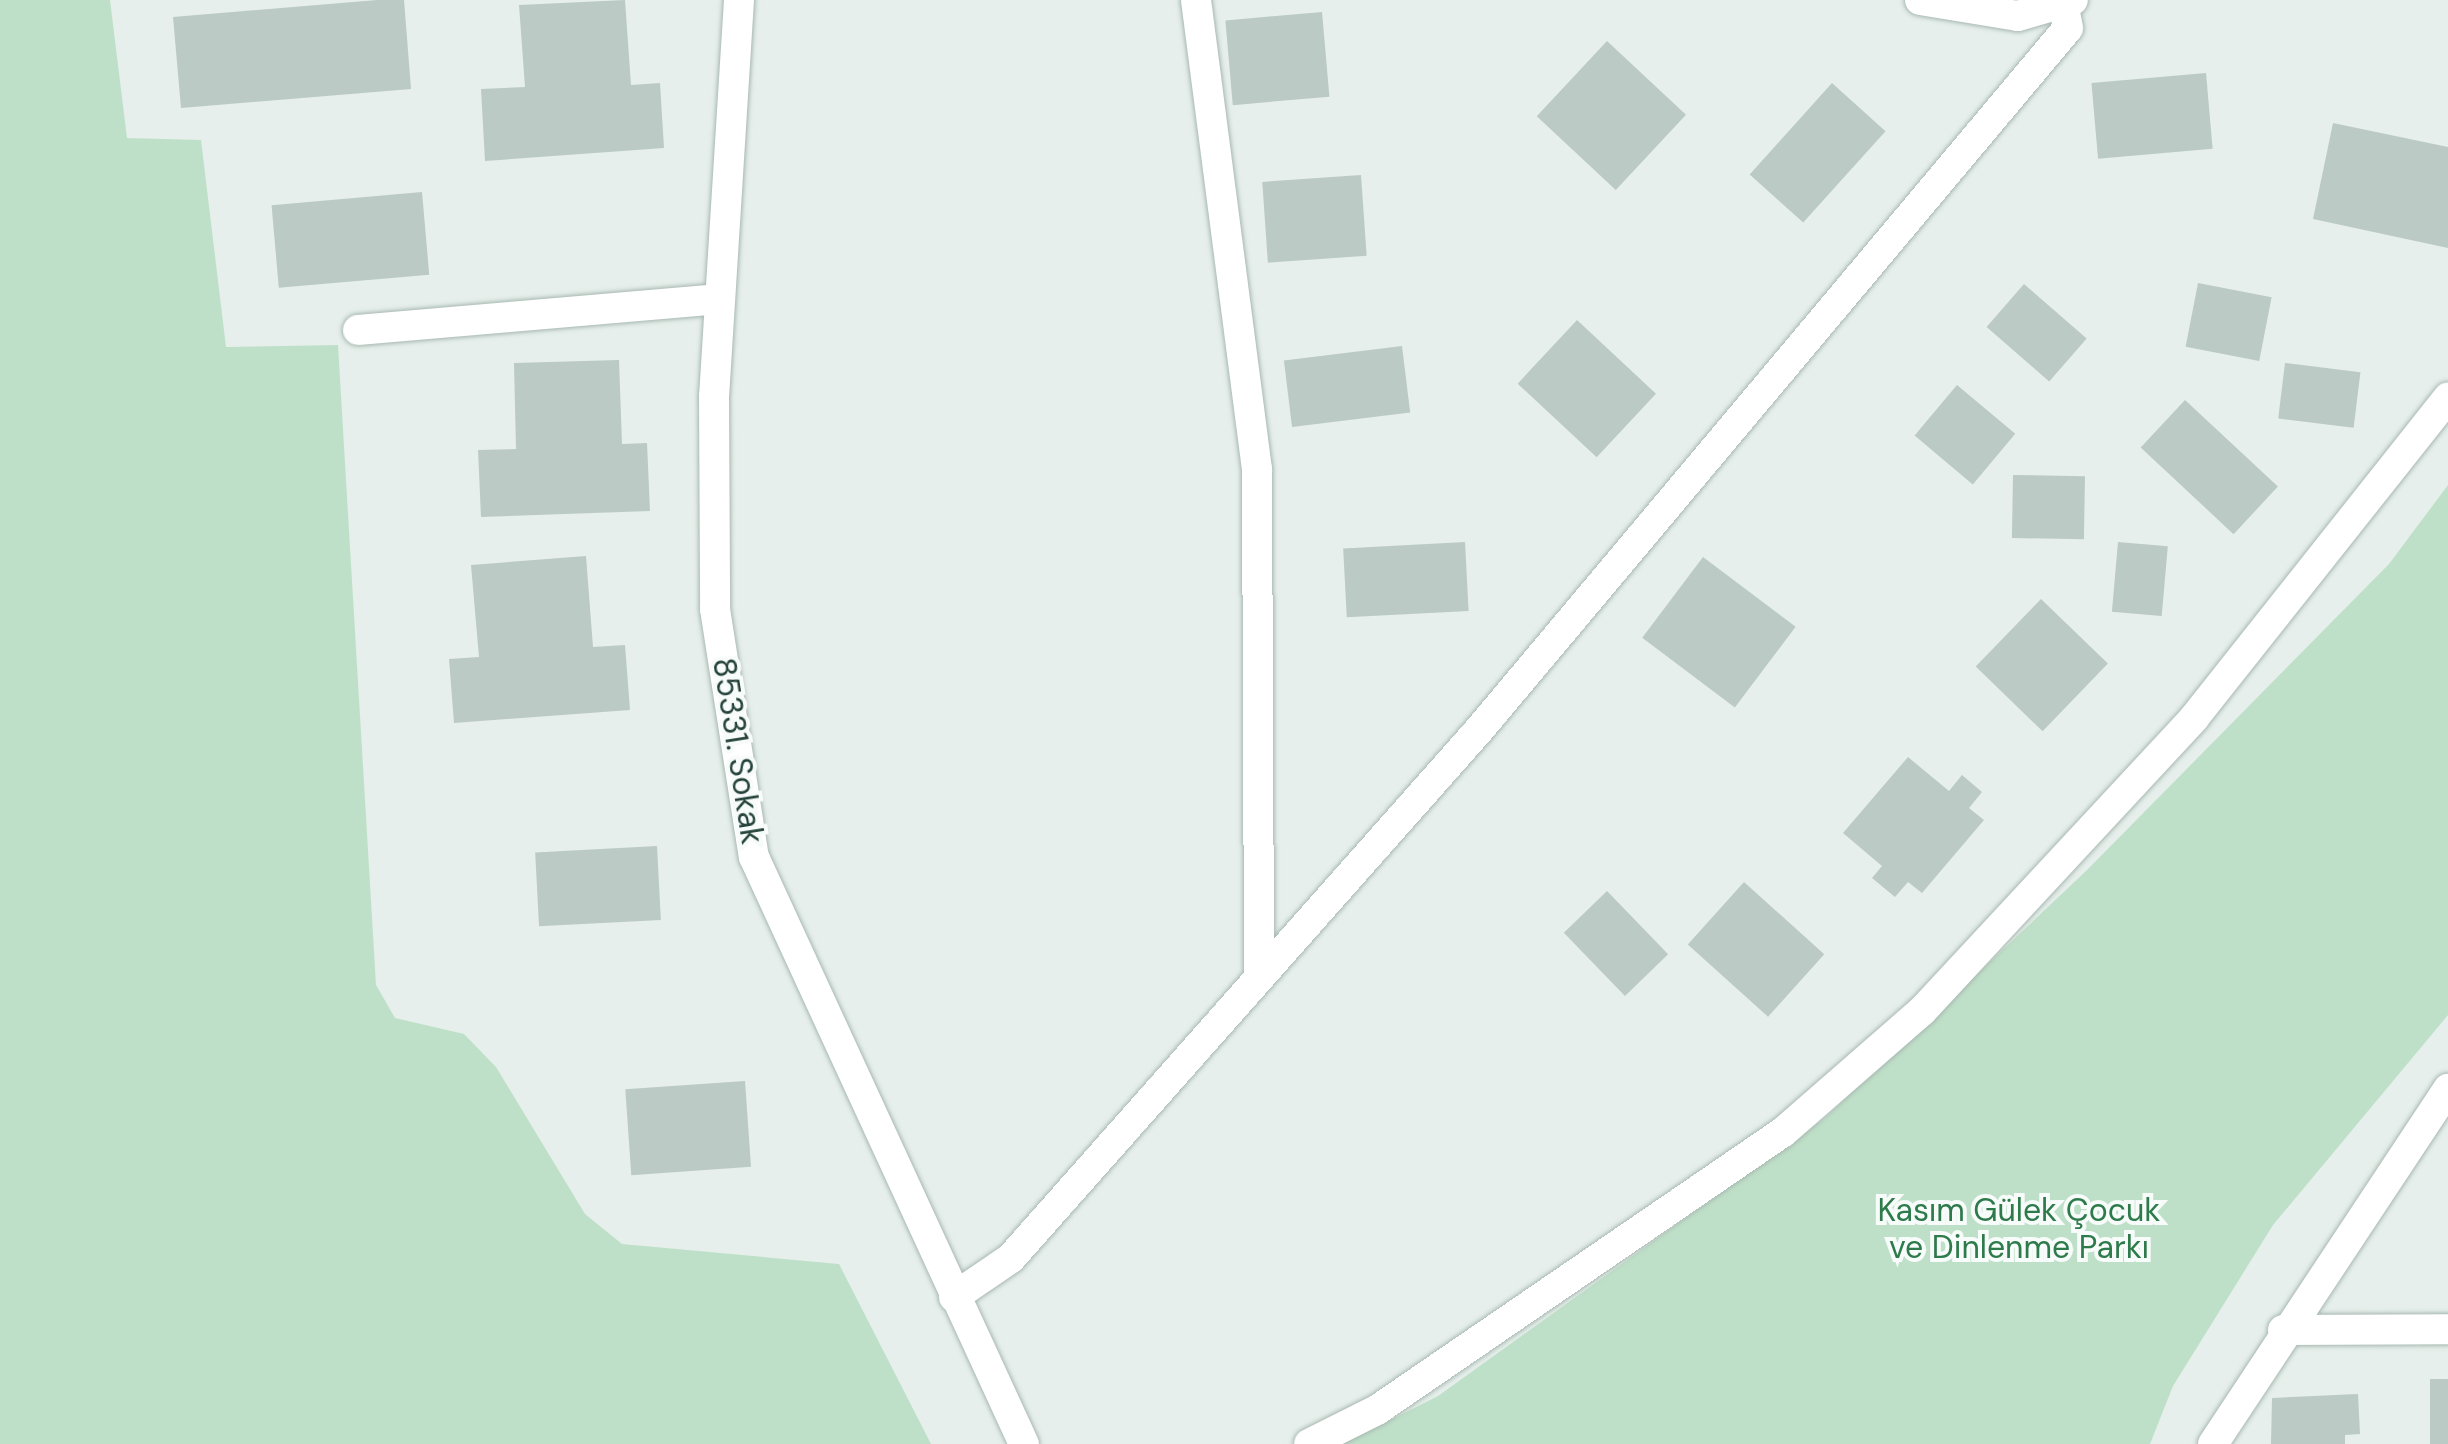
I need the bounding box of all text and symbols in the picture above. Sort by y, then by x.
street label: 85331. Sokak [704,655,772,847]
park label: Kasım Gülek Çocuk ve Dinlenme Parkı [1878,1192,2160,1267]

